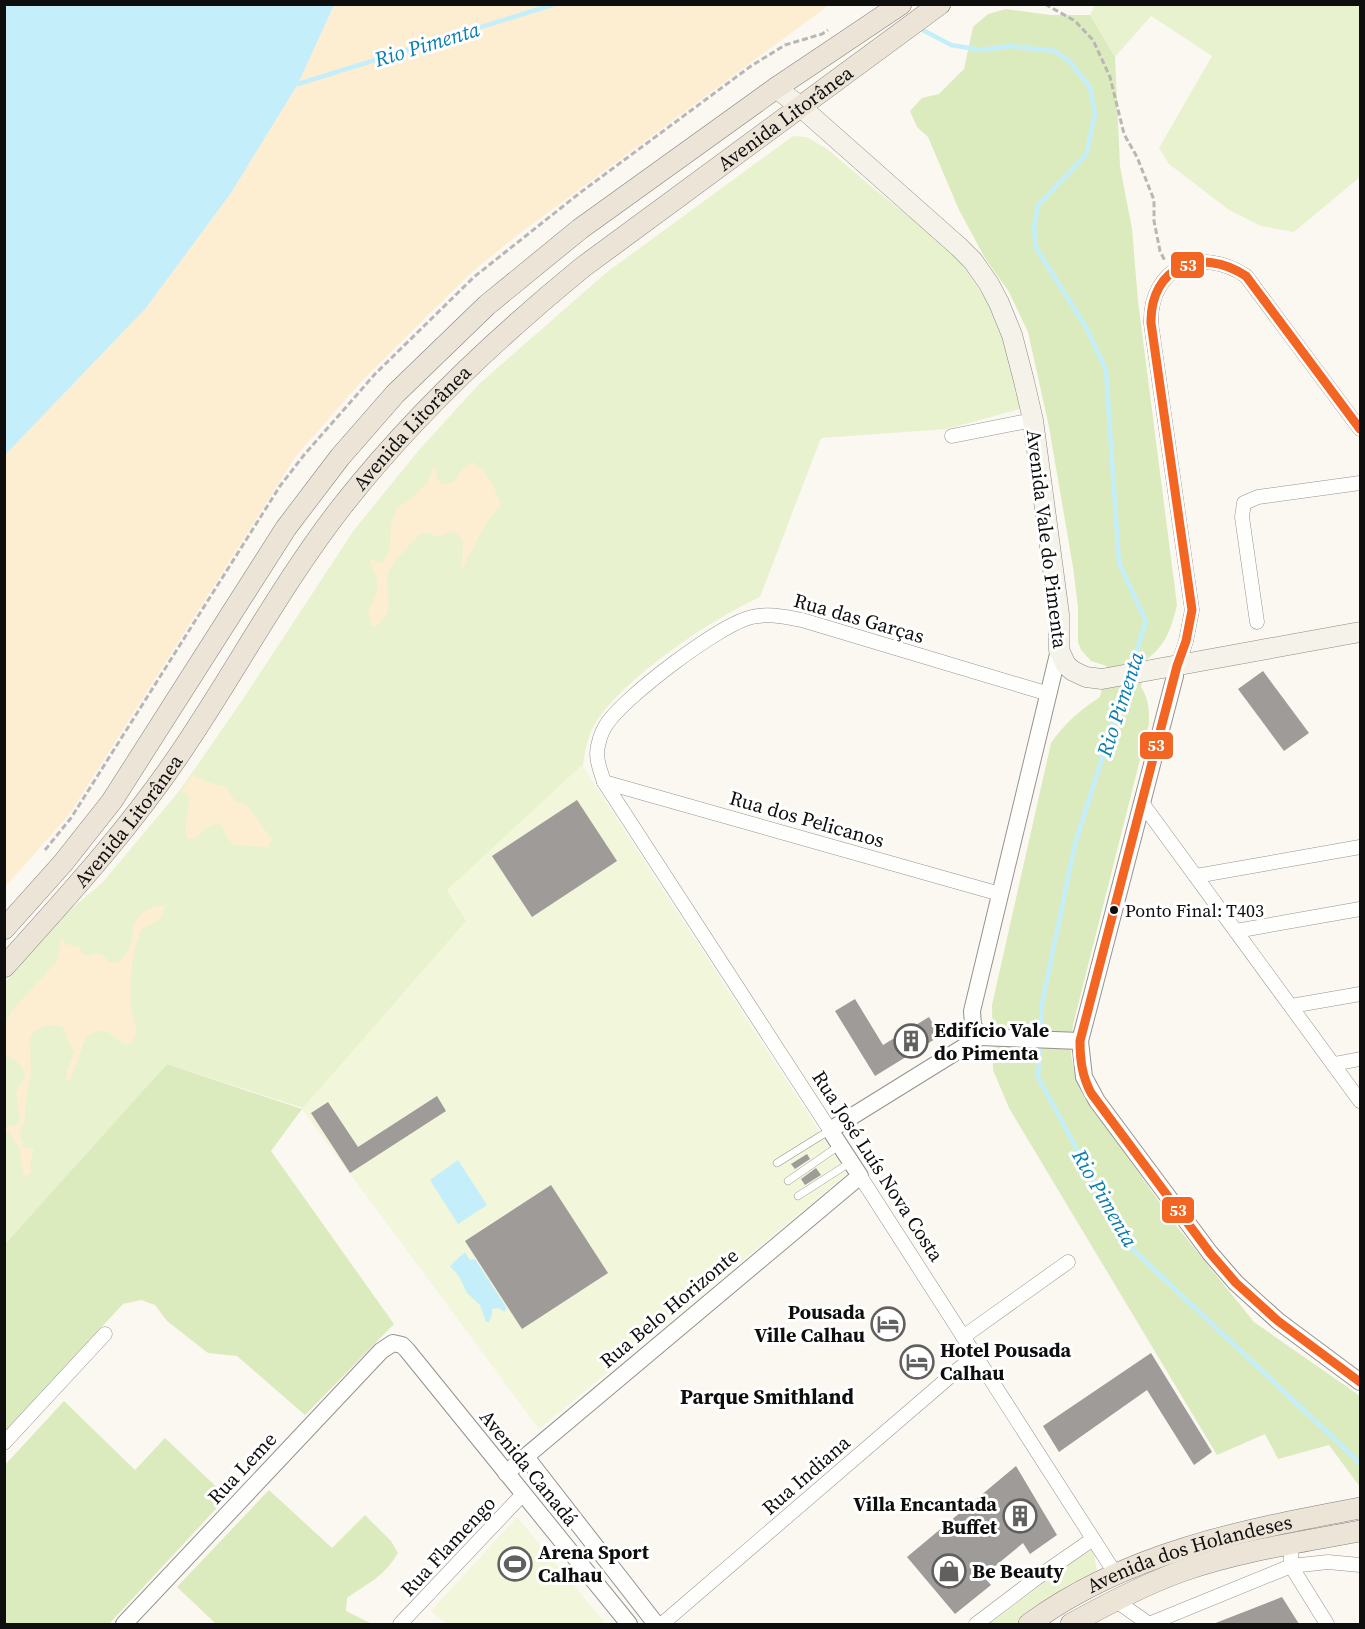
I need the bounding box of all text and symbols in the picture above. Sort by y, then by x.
water label: Rio Pimenta [370,14,483,74]
street label: Avenida Litorânea [712,58,859,177]
line badge: 53 [1170,251,1205,279]
text: 53 [1179,254,1197,276]
street label: Avenida Litorânea [346,358,478,496]
street label: Avenida Vale do Pimenta [1020,428,1074,651]
street label: Rua das Garças [790,586,928,650]
water label: Rio Pimenta [1089,648,1151,761]
line badge: 53 [1139,731,1174,760]
text: 53 [1147,734,1165,756]
street label: Avenida Litorânea [67,748,190,893]
street label: Rua dos Pelicanos [726,784,888,854]
place label: Ponto Final: T403 [1125,898,1264,923]
marker: Ponto Final: T403 [1108,904,1120,916]
place label: Edifício Vale do Pimenta [934,1016,1049,1067]
building icon: Edifício Vale do Pimenta [893,1023,929,1059]
street label: Rua José Luís Nova Costa [806,1065,951,1268]
water label: Rio Pimenta [1065,1143,1145,1252]
line badge: 53 [1161,1196,1195,1224]
text: 53 [1169,1199,1187,1221]
street label: Rua Belo Horizonte [594,1242,744,1374]
place label: Pousada Ville Calhau [754,1298,865,1349]
hotel icon: Pousada Ville Calhau [870,1306,906,1342]
place label: Hotel Pousada Calhau [940,1336,1071,1387]
hotel icon: Hotel Pousada Calhau [899,1344,935,1380]
district label: Parque Smithland [680,1382,855,1411]
street label: Avenida Canadá [473,1404,585,1533]
street label: Rua Leme [201,1426,283,1510]
street label: Rua Indiana [756,1428,857,1521]
street label: Rua Flamengo [394,1490,502,1602]
place label: Villa Encantada Buffet [853,1490,998,1541]
building icon: Villa Encantada Buffet [1002,1498,1038,1534]
street label: Avenida dos Holandeses [1082,1508,1295,1600]
place label: Arena Sport Calhau [538,1538,650,1589]
sports icon: Arena Sport Calhau [497,1546,533,1582]
shop icon: Be Beauty [931,1553,967,1589]
place label: Be Beauty [972,1557,1064,1585]

